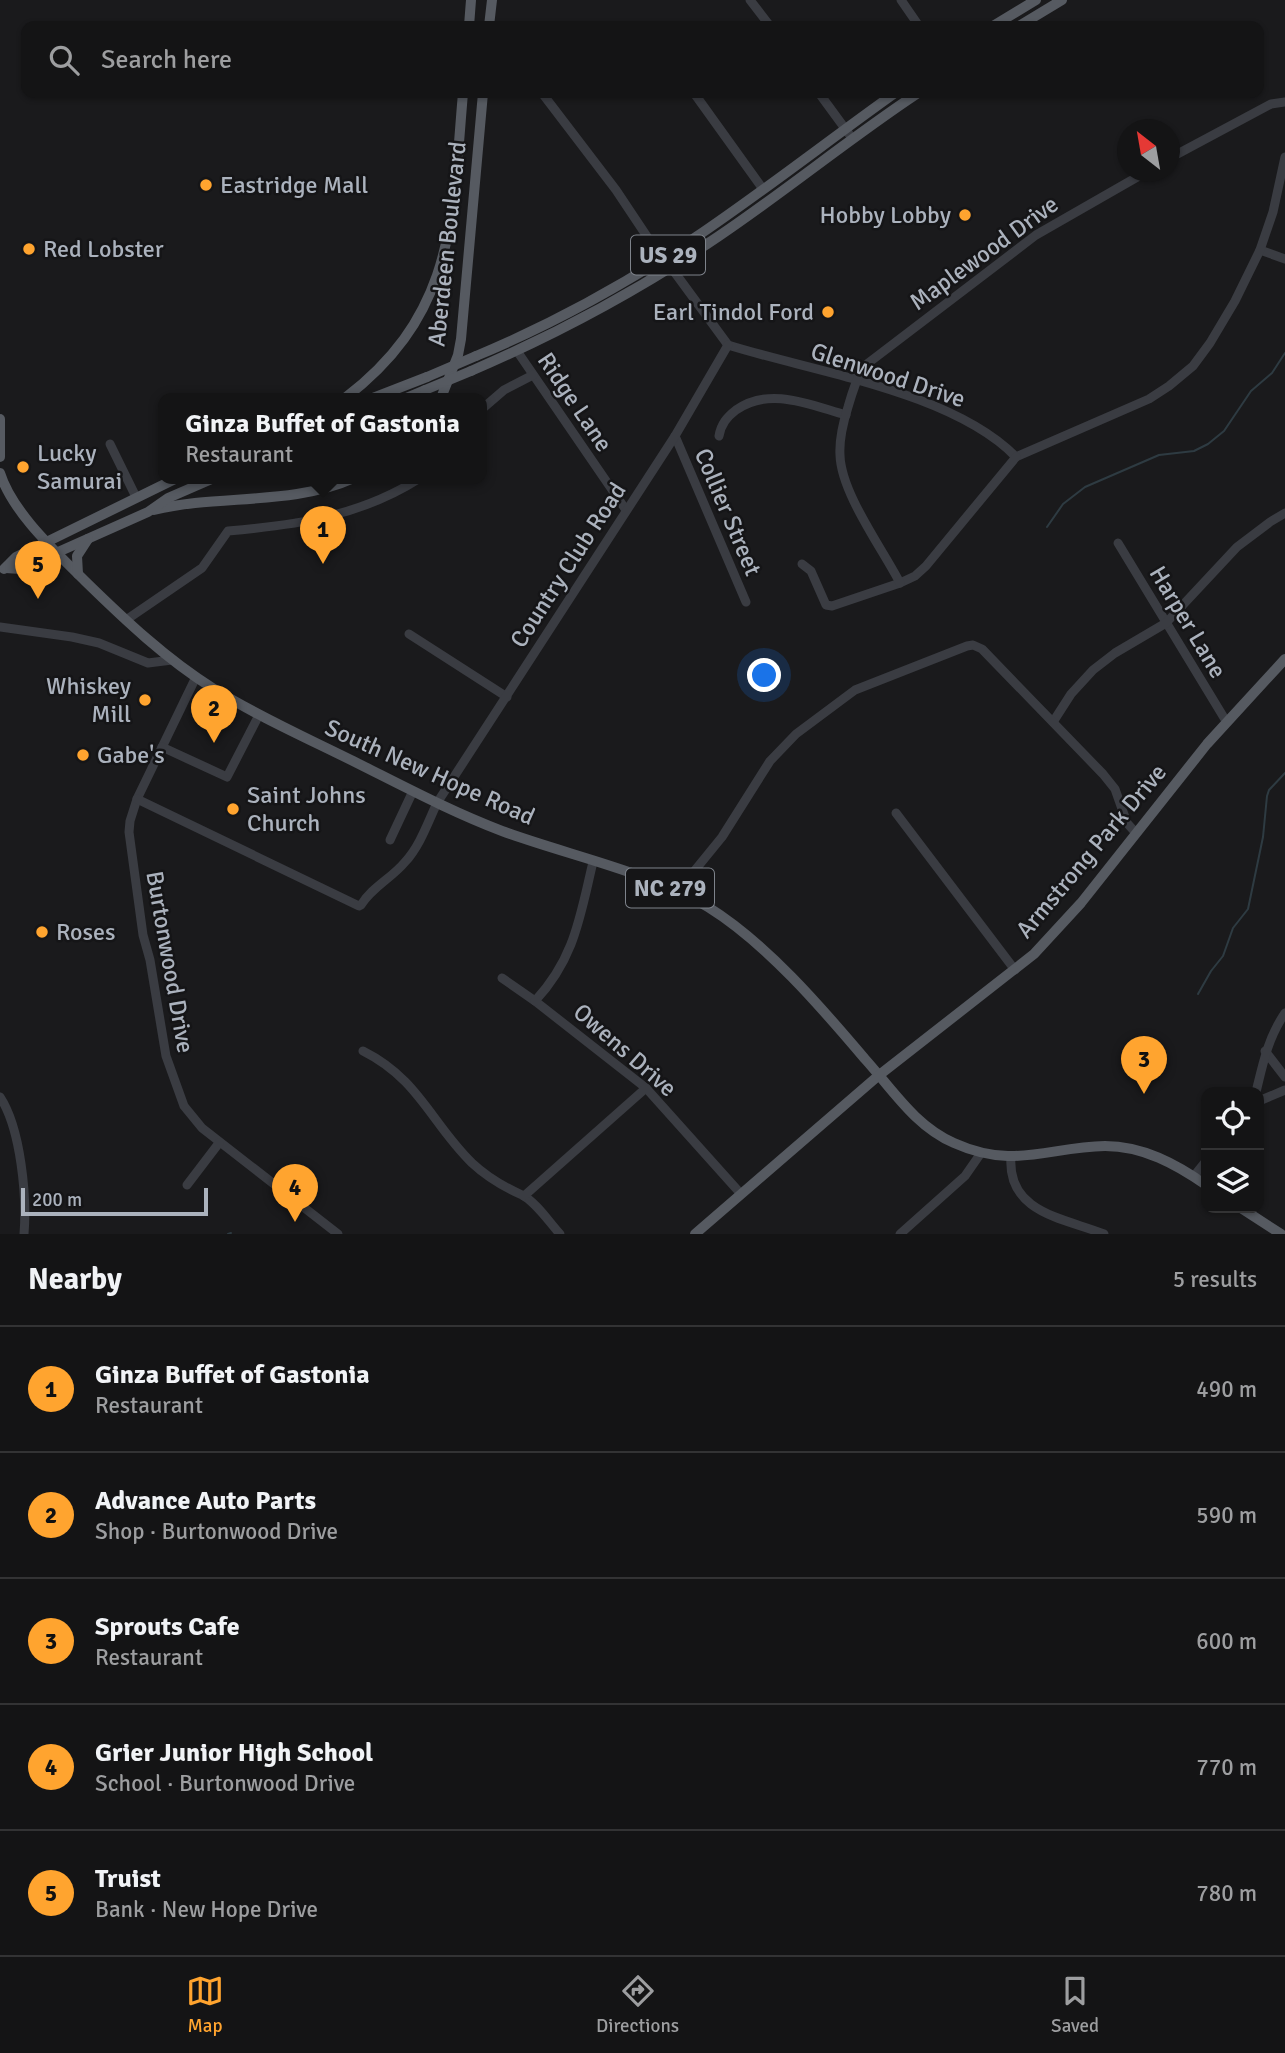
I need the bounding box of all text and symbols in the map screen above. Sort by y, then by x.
search box [21,21,1264,98]
icon: search [45,41,83,79]
text: Search here [101,44,232,76]
north arrow [1117,119,1180,182]
street label: Aberdeen Boulevard [421,140,473,348]
place label: Eastridge Mall [220,170,368,200]
marker: Eastridge Mall [198,177,214,193]
street label: Maplewood Drive [904,189,1064,317]
place label: Hobby Lobby [820,200,951,230]
marker: Hobby Lobby [957,207,973,223]
place label: Red Lobster [43,234,164,264]
road number: US 29 [631,236,705,274]
marker: Red Lobster [21,241,37,257]
place label: Earl Tindol Ford [653,297,814,327]
marker: Earl Tindol Ford [820,304,836,320]
street label: Glenwood Drive [807,336,969,414]
street label: Ridge Lane [531,347,619,457]
popup [158,393,487,484]
text: Ginza Buffet of Gastonia [185,408,460,440]
place label: Lucky Samurai [37,438,122,496]
text: Restaurant [185,440,293,469]
street label: Collier Street [688,444,768,580]
marker: Lucky Samurai [15,459,31,475]
street label: Country Club Road [503,477,633,653]
pin: 1 [300,506,346,564]
pin: 5 [15,541,61,599]
street label: Harper Lane [1143,560,1233,684]
your location [747,658,781,692]
place label: Whiskey Mill [46,671,131,729]
pin: 2 [191,685,237,743]
marker: Whiskey Mill [137,692,153,708]
street label: South New Hope Road [320,712,540,832]
place label: Gabe's [97,740,165,770]
marker: Gabe's [75,747,91,763]
street label: Armstrong Park Drive [1009,758,1173,944]
place label: Saint Johns Church [247,780,366,838]
marker: Saint Johns Church [225,801,241,817]
road number: NC 279 [626,868,714,908]
street label: Burtonwood Drive [139,869,201,1055]
place label: Roses [56,917,116,947]
marker: Roses [34,924,50,940]
street label: Owens Drive [567,997,683,1103]
pin: 3 [1121,1036,1167,1094]
map controls [1201,1087,1264,1213]
button: locate [1201,1087,1264,1150]
button: layers [1201,1150,1264,1213]
pin: 4 [272,1164,318,1222]
scale bar [21,1185,208,1217]
text: 200 m [32,1188,82,1212]
text: Nearby [28,1261,122,1298]
text: 5 results [1173,1265,1257,1294]
text: Ginza Buffet of Gastonia [95,1359,370,1391]
text: 1 [45,1375,57,1404]
text: 490 m [1196,1375,1257,1404]
text: Restaurant [95,1391,203,1420]
text: Advance Auto Parts [95,1485,316,1517]
text: 2 [45,1501,57,1530]
text: 590 m [1196,1501,1257,1530]
text: Shop · Burtonwood Drive [95,1517,338,1546]
text: Sprouts Cafe [95,1611,240,1643]
text: 3 [45,1627,57,1656]
text: 600 m [1196,1627,1257,1656]
text: Restaurant [95,1643,203,1672]
text: Grier Junior High School [95,1737,373,1769]
text: 4 [45,1753,57,1782]
text: 770 m [1196,1753,1257,1782]
text: School · Burtonwood Drive [95,1769,355,1798]
text: Truist [95,1863,161,1895]
text: 5 [45,1879,57,1908]
text: 780 m [1196,1879,1257,1908]
text: Bank · New Hope Drive [95,1895,318,1924]
tab: Map [186,1972,224,2038]
tab: Directions [596,1972,679,2038]
tab: Saved [1051,1972,1099,2038]

